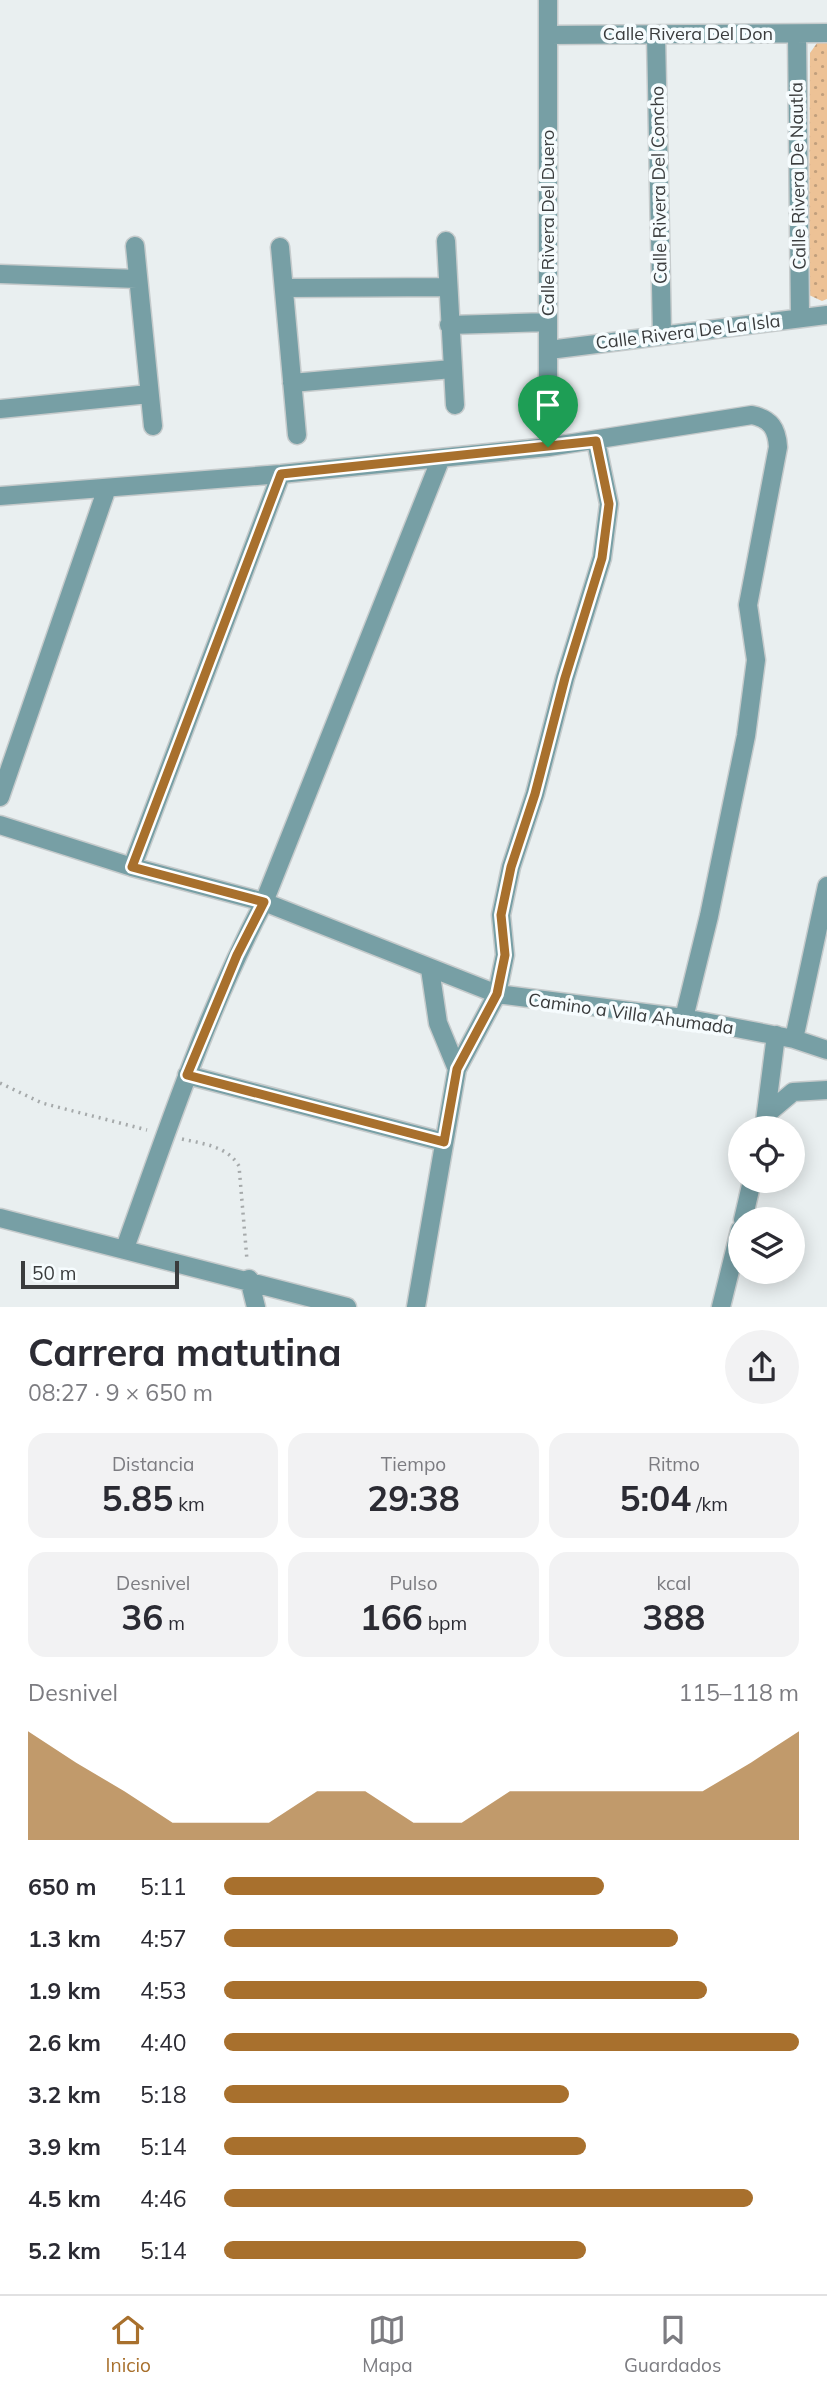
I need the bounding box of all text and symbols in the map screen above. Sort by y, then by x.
street label: Calle Rivera Del Don [603,22,773,45]
street label: Calle Rivera De Nautla [784,82,811,270]
street label: Calle Rivera Del Concho [645,86,672,284]
street label: Calle Rivera Del Duero [536,130,559,316]
street label: Calle Rivera De La Isla [594,309,782,354]
pin [518,375,578,447]
icon: arrive [529,386,567,424]
street label: Camino a Villa Ahumada [527,988,735,1039]
map controls [728,1116,805,1284]
button: locate [728,1116,805,1193]
button: layers [728,1207,805,1284]
scale bar [21,1258,178,1290]
text: 50 m [32,1261,76,1285]
text: Carrera matutina [28,1328,342,1376]
button: share [725,1330,799,1404]
text: 08:27 · 9 × 650 m [28,1378,213,1407]
text: Distancia [112,1452,194,1476]
text: Tiempo [381,1452,446,1476]
text: Ritmo [648,1452,700,1476]
text: 5.85 [102,1476,173,1520]
text: 29:38 [367,1476,460,1520]
text: 5:04 [620,1476,691,1520]
text: km [173,1492,205,1516]
text: /km [691,1492,728,1516]
text: Desnivel [116,1571,190,1595]
text: Pulso [389,1571,438,1595]
text: kcal [656,1571,691,1595]
text: 36 [121,1595,163,1639]
text: 166 [360,1595,423,1639]
text: 388 [642,1595,705,1639]
text: m [163,1611,185,1635]
text: bpm [423,1611,467,1635]
text: Desnivel [28,1678,118,1707]
text: 115–118 m [678,1678,799,1707]
text: 650 m [28,1872,96,1901]
text: 5:11 [140,1872,187,1901]
text: 1.3 km [28,1924,101,1953]
text: 4:57 [140,1924,187,1953]
text: 1.9 km [28,1976,101,2005]
text: 4:53 [140,1976,187,2005]
text: 2.6 km [28,2028,101,2057]
text: 4:40 [140,2028,187,2057]
text: 3.2 km [28,2080,101,2109]
text: 5:18 [140,2080,187,2109]
text: 3.9 km [28,2132,101,2161]
text: 5:14 [140,2132,187,2161]
text: 4.5 km [28,2184,101,2213]
text: 4:46 [140,2184,187,2213]
text: 5.2 km [28,2236,101,2265]
text: 5:14 [140,2236,187,2265]
tab: Inicio [106,2311,151,2377]
tab: Mapa [362,2311,413,2377]
tab: Guardados [624,2311,721,2377]

